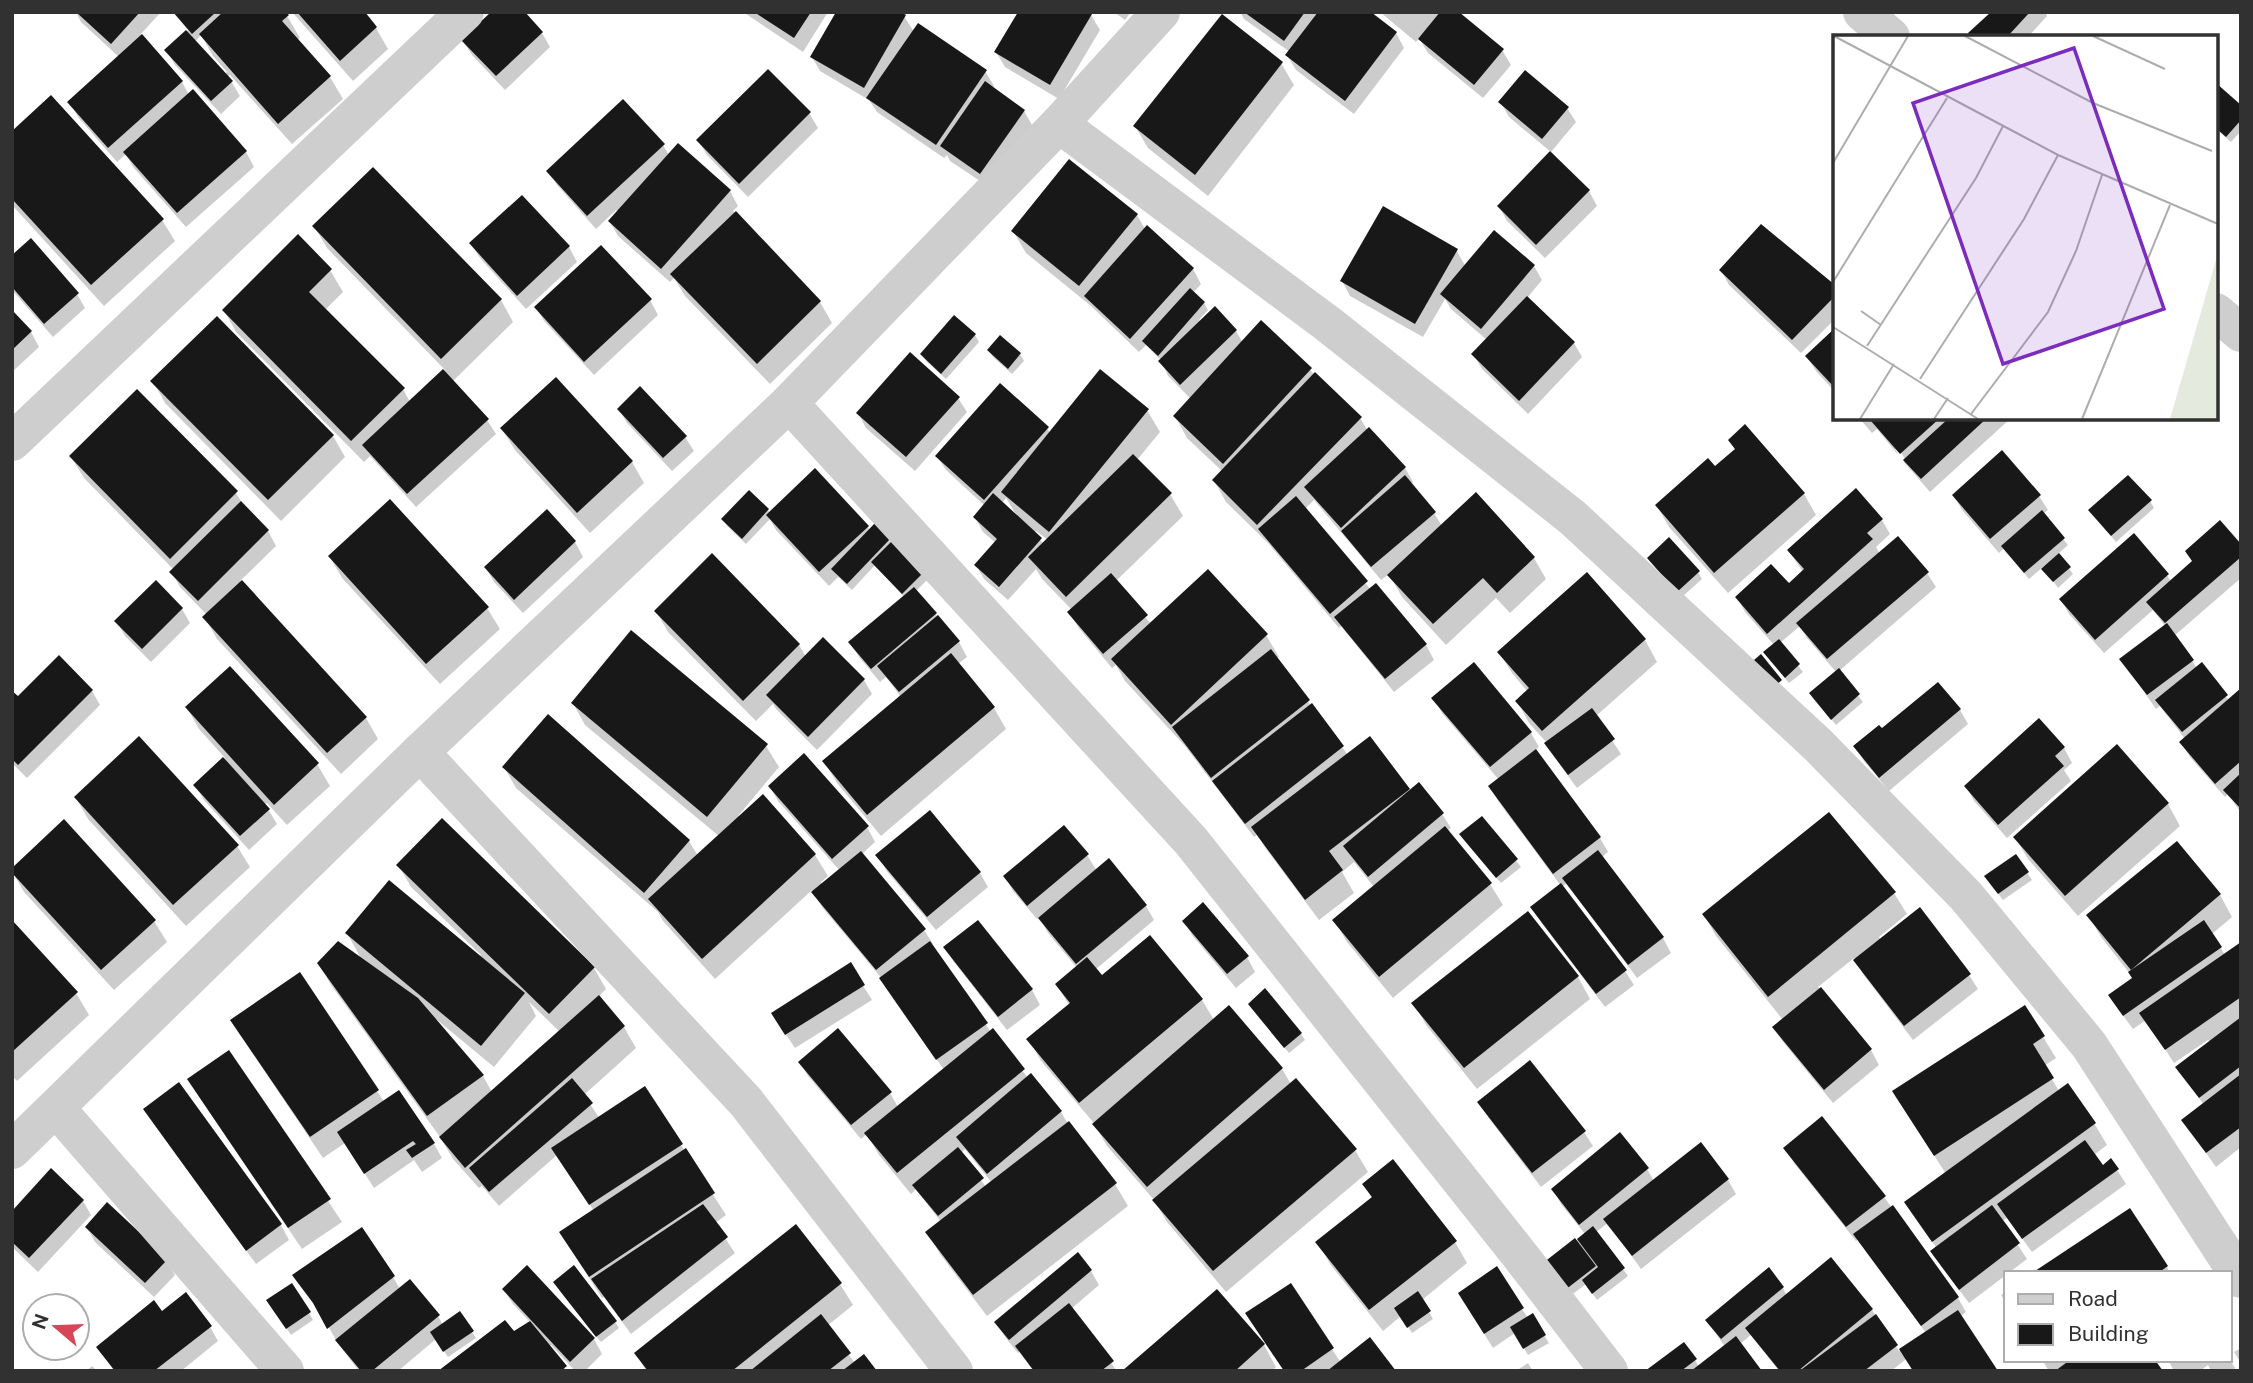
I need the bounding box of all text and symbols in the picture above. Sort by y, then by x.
inset map [1833,35,2218,420]
legend [2004,1271,2232,1362]
text: Road [2068,1286,2118,1311]
north arrow [21,1292,91,1362]
text: N [27,1311,53,1332]
text: Building [2068,1321,2149,1346]

